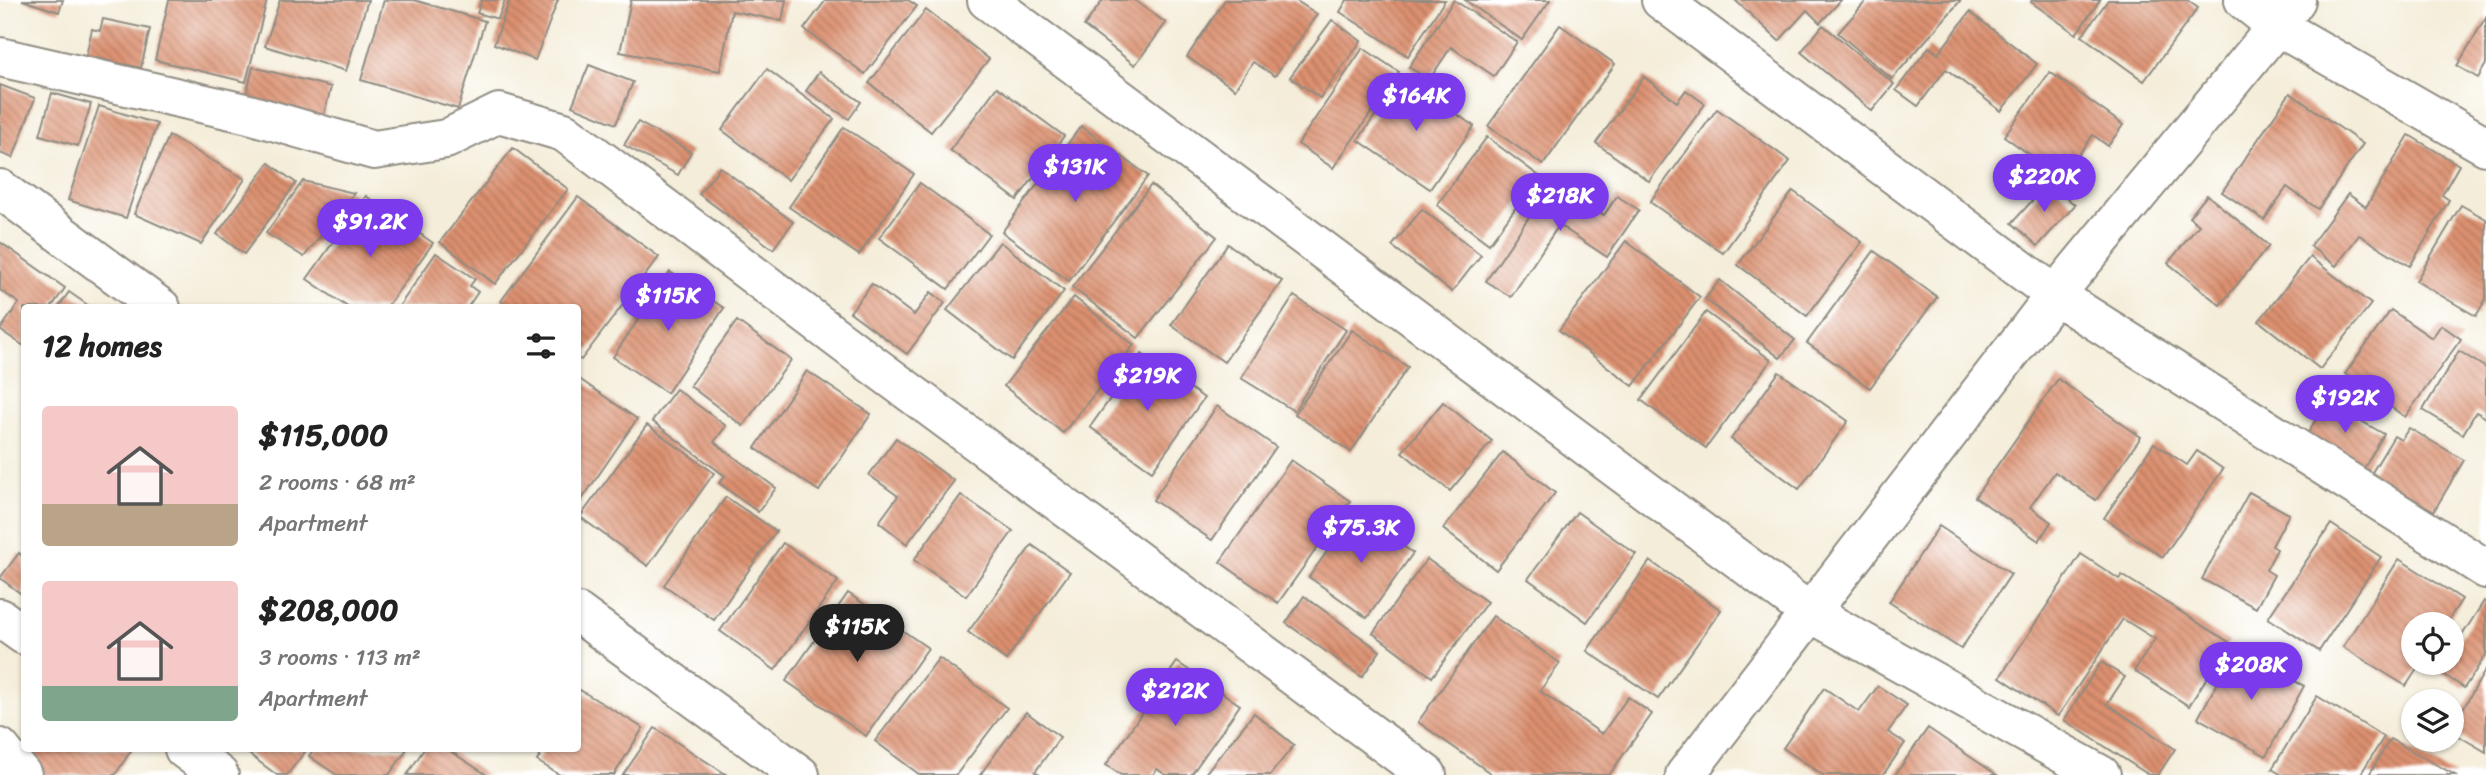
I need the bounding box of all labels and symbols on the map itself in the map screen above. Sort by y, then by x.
pin: $164K [1367,74,1465,133]
pin: $131K [1026,144,1124,204]
pin: $220K [1995,154,2093,214]
pin: $218K [1511,174,1609,233]
pin: $91.2K [313,200,427,259]
pin: $115K [619,274,717,333]
pin: $219K [1098,354,1196,413]
pin: $192K [2296,376,2394,435]
pin: $75.3K [1304,505,1418,565]
pin: $115K [808,604,906,664]
pin: $208K [2202,642,2300,702]
pin: $212K [1126,668,1224,728]

